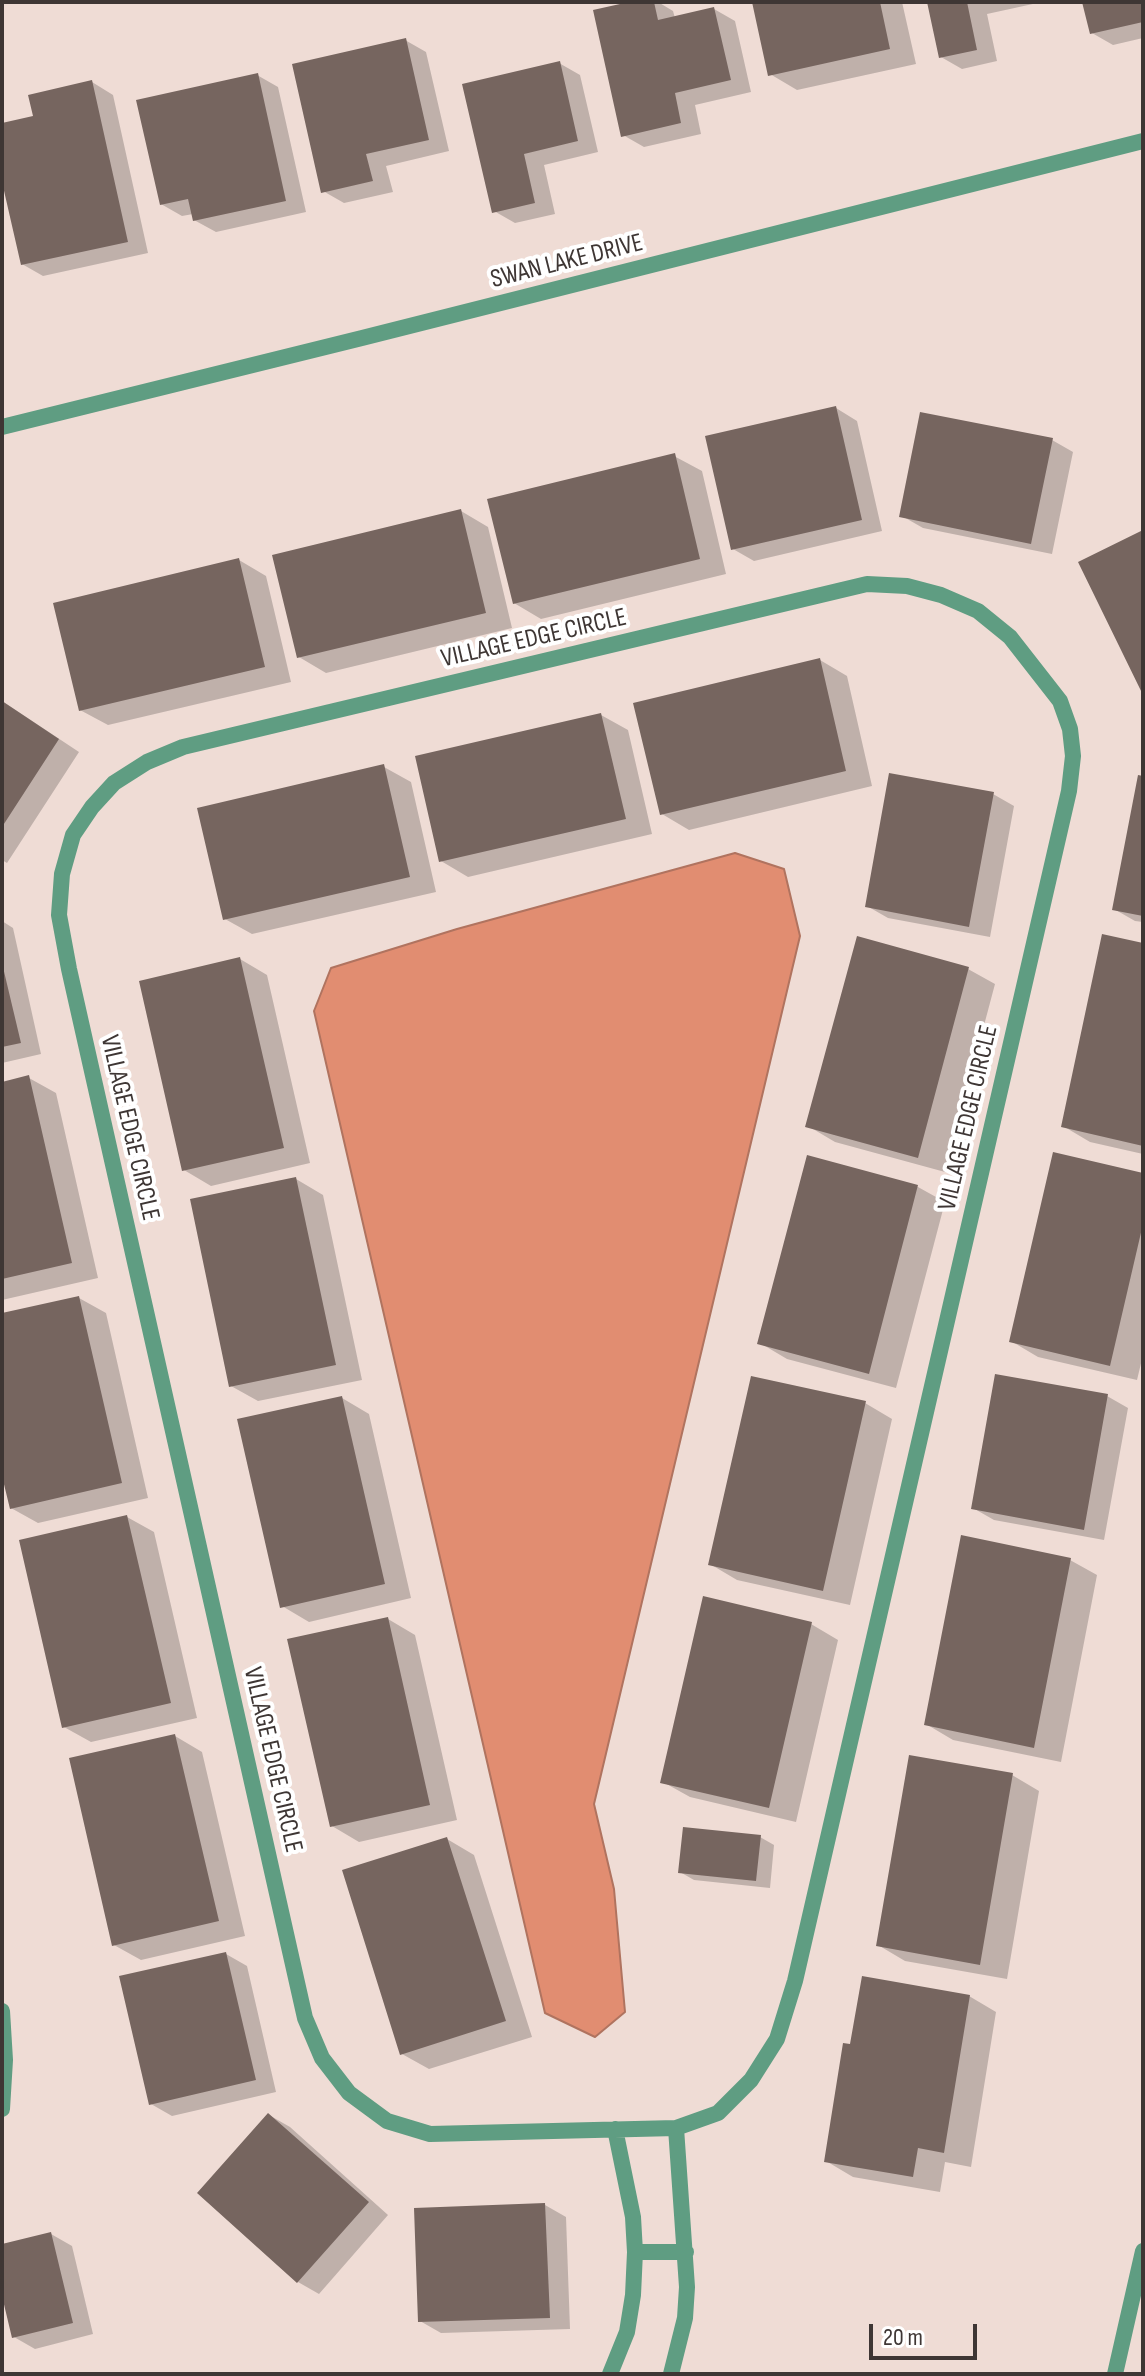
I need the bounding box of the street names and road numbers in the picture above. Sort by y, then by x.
street label: SWAN LAKE DRIVE [488,228,646,296]
street label: VILLAGE EDGE CIRCLE [438,603,630,675]
street label: VILLAGE EDGE CIRCLE [933,1022,1005,1214]
street label: VILLAGE EDGE CIRCLE [93,1032,165,1224]
street label: VILLAGE EDGE CIRCLE [236,1664,308,1856]

